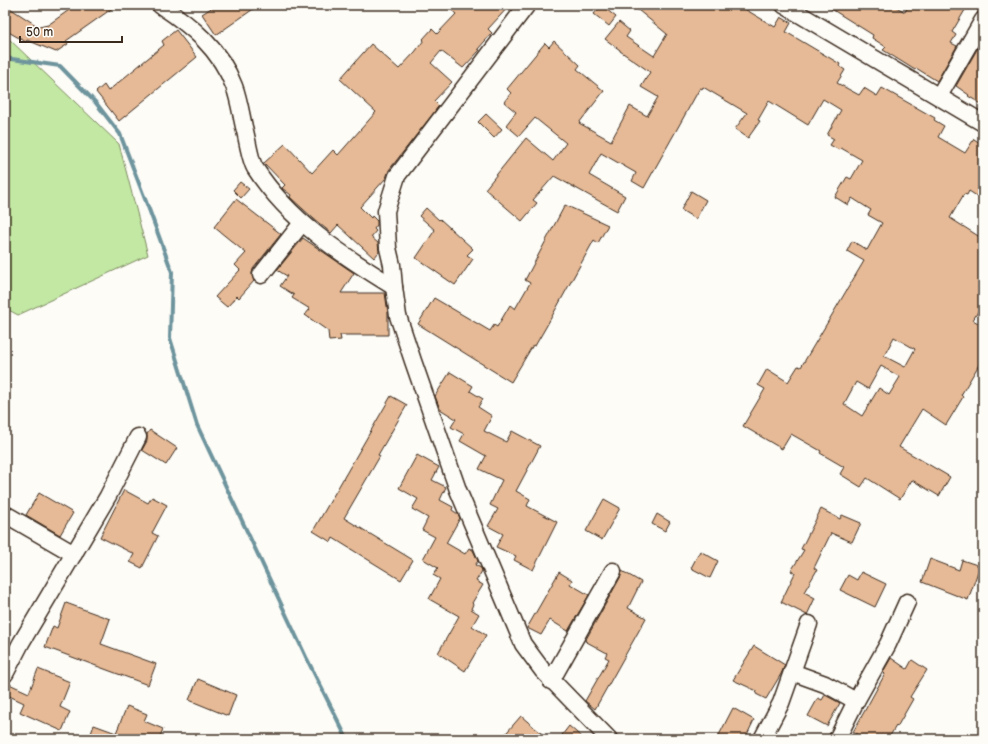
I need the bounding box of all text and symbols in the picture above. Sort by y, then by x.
scale bar [20,18,122,44]
text: 50 m [26,25,53,40]

